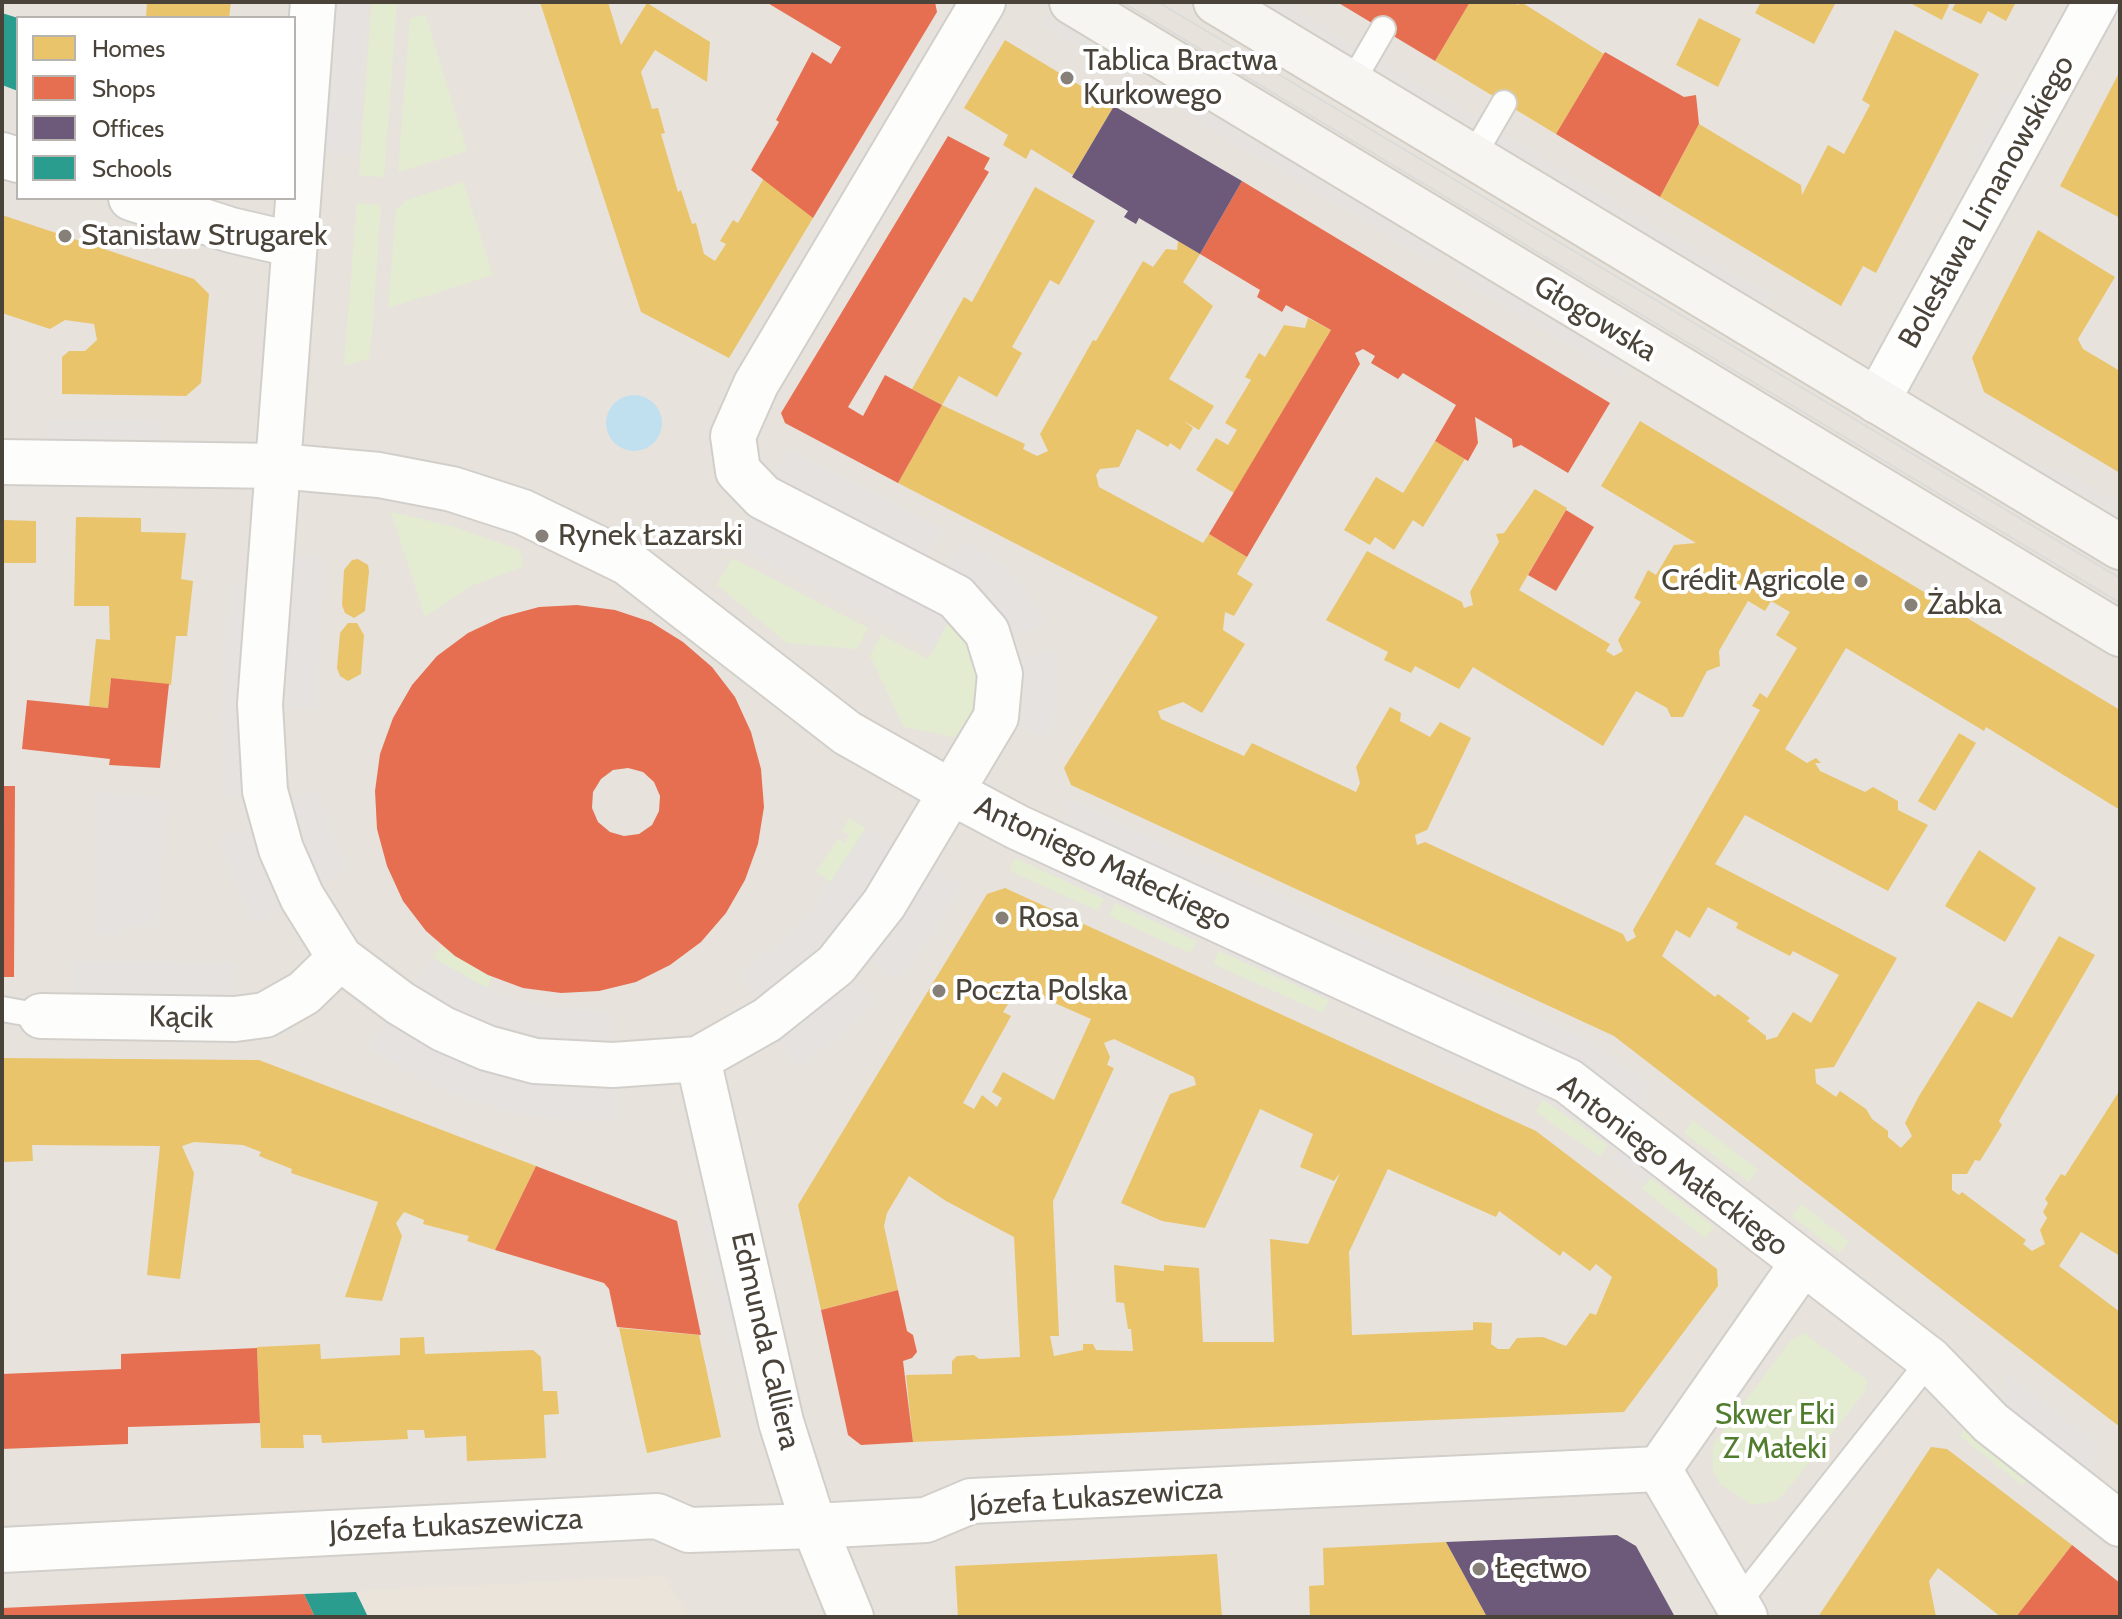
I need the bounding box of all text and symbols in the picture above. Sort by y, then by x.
legend [16,16,296,200]
text: Homes [92,34,165,63]
place label: Tablica Bractwa Kurkowego [1083,43,1278,114]
street label: Bolesława Limanowskiego [1892,49,2082,355]
marker: Tablica Bractwa Kurkowego [1058,69,1076,87]
text: Shops [92,74,155,103]
text: Offices [92,114,164,143]
text: Schools [92,154,172,183]
place label: Stanisław Strugarek [81,218,327,254]
marker: Stanisław Strugarek [56,227,74,245]
street label: Głogowska [1527,268,1663,370]
place label: Rynek Łazarski [558,518,743,554]
marker: Rynek Łazarski [533,527,551,545]
place label: Crédit Agricole [1661,563,1845,599]
marker: Crédit Agricole [1852,572,1870,590]
place label: Żabka [1927,587,2002,623]
marker: Żabka [1902,596,1920,614]
street label: Antoniego Małeckiego [969,789,1237,939]
place label: Rosa [1018,900,1079,936]
marker: Rosa [993,909,1011,927]
place label: Poczta Polska [955,973,1128,1009]
marker: Poczta Polska [930,982,948,1000]
street label: Kącik [148,999,214,1037]
street label: Antoniego Małeckiego [1551,1068,1795,1264]
street label: Edmunda Calliera [723,1229,807,1453]
park label: Skwer Eki Z Małeki [1715,1397,1835,1468]
street label: Józefa Łukaszewicza [968,1471,1224,1525]
street label: Józefa Łukaszewicza [328,1501,584,1551]
place label: Łęctwo [1495,1551,1587,1587]
marker: Łęctwo [1470,1560,1488,1578]

